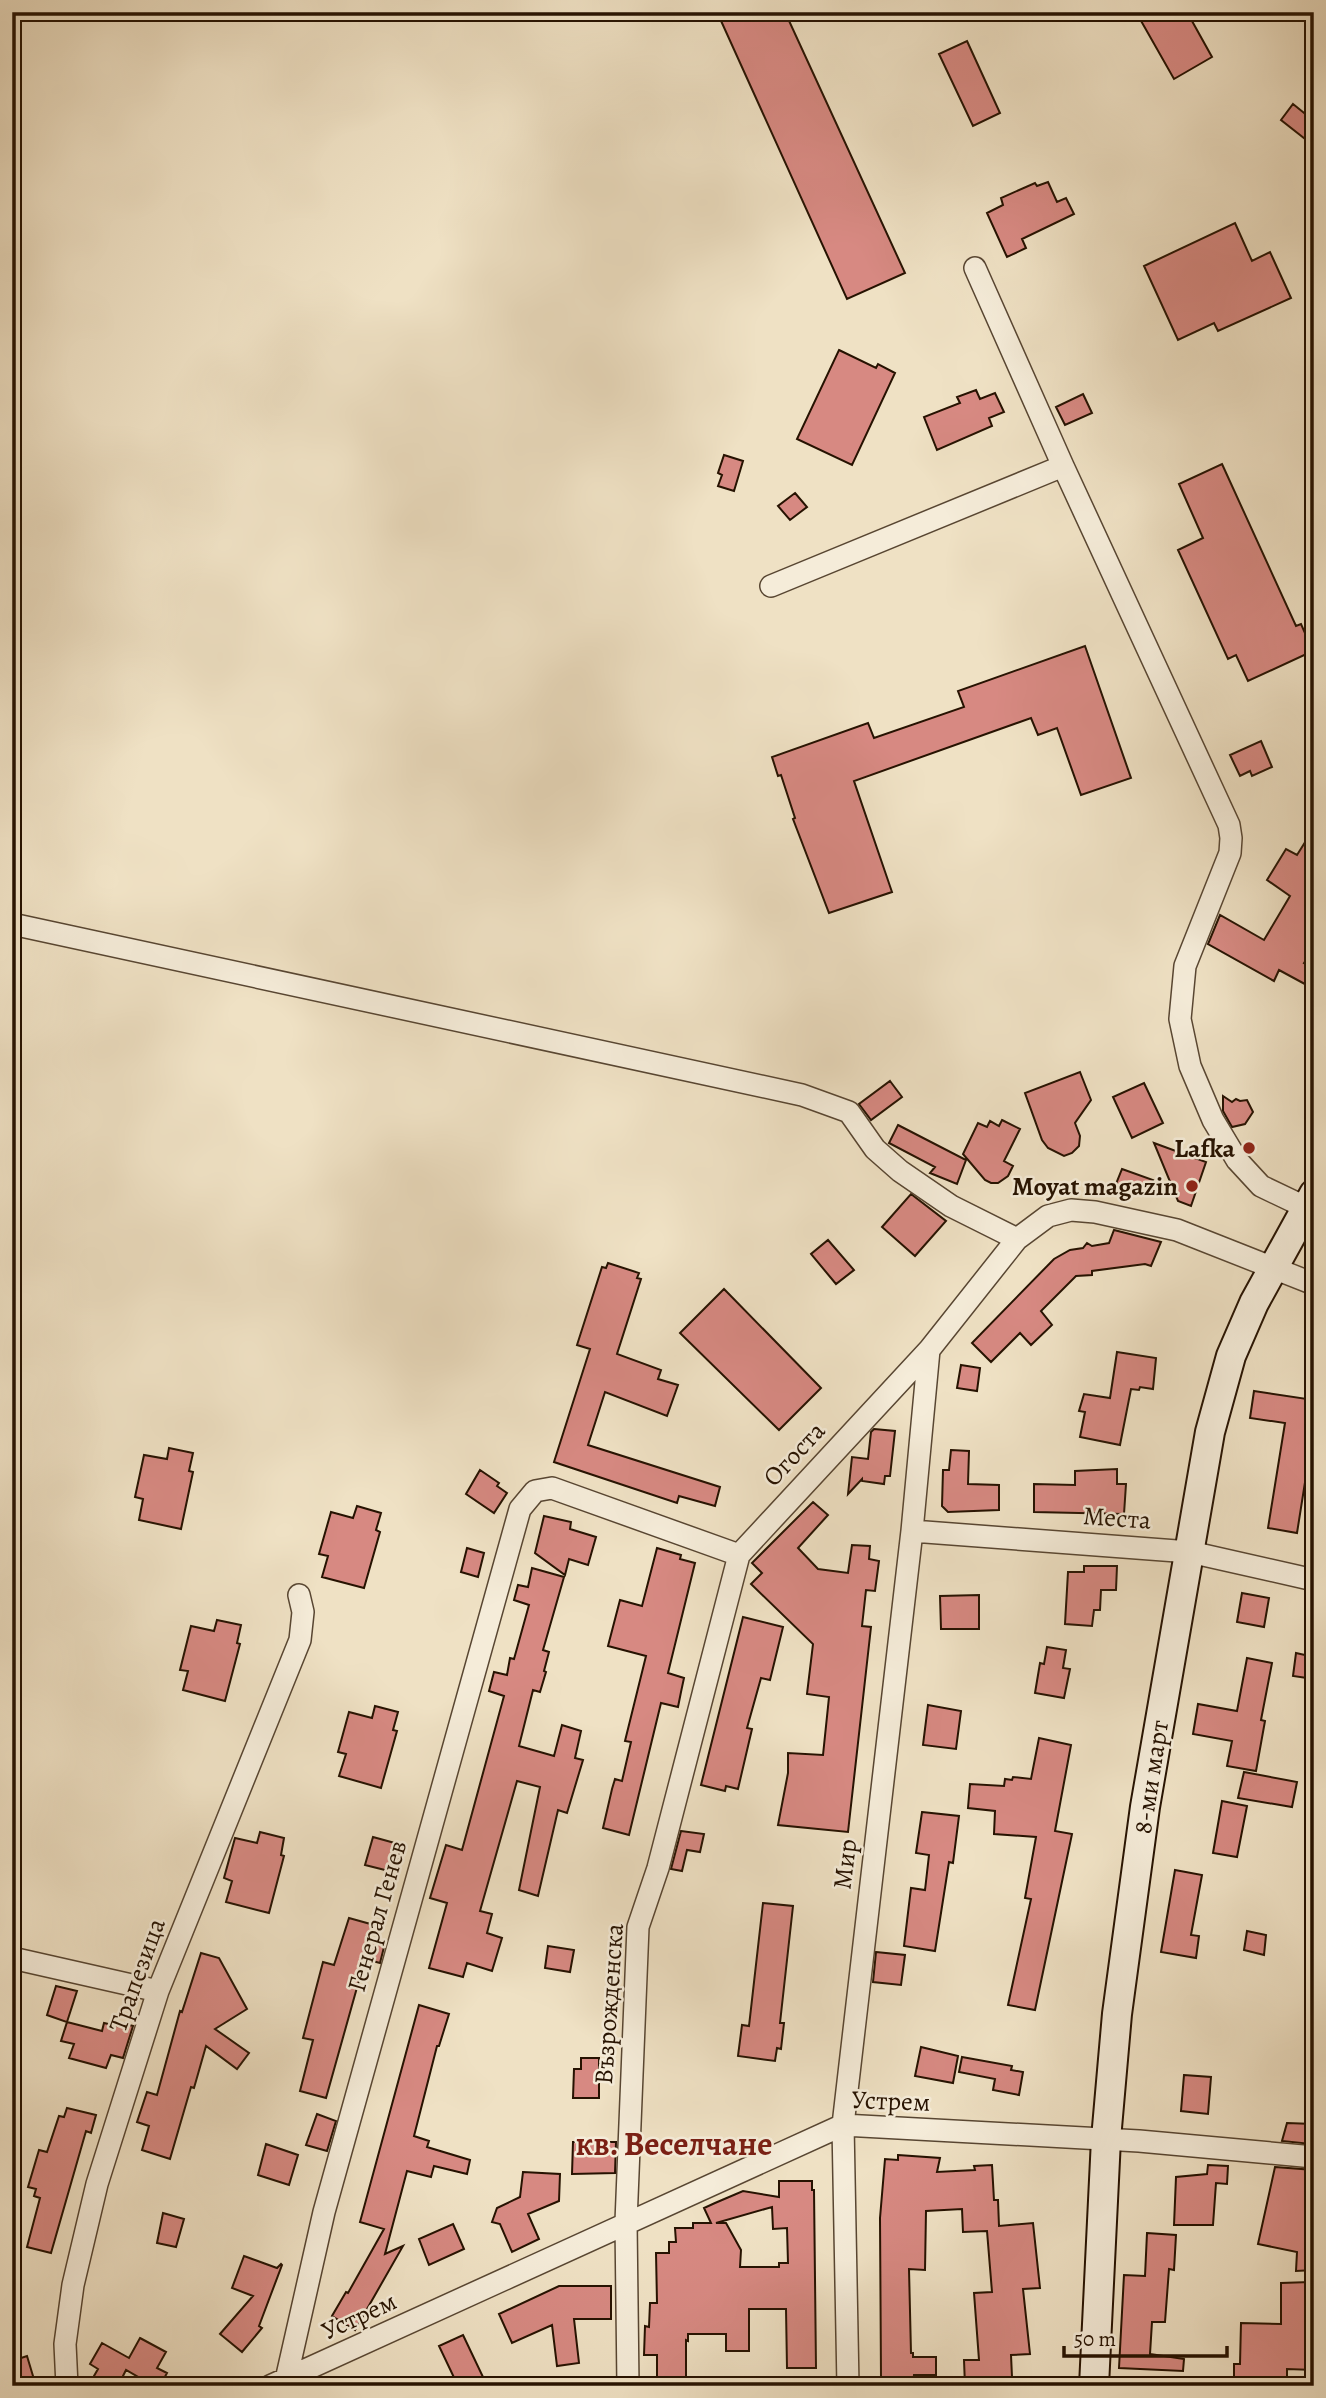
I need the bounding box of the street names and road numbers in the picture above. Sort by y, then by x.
street label: Огоста [755,1414,833,1494]
street label: Места [1082,1498,1152,1538]
street label: 8-ми март [1125,1717,1177,1836]
street label: Генерал Генев [339,1836,415,1996]
street label: Мир [825,1837,865,1891]
street label: Трапезица [100,1913,174,2037]
street label: Възрожденска [586,1922,632,2086]
street label: Устрем [851,2082,931,2120]
street label: Устрем [316,2283,402,2349]

